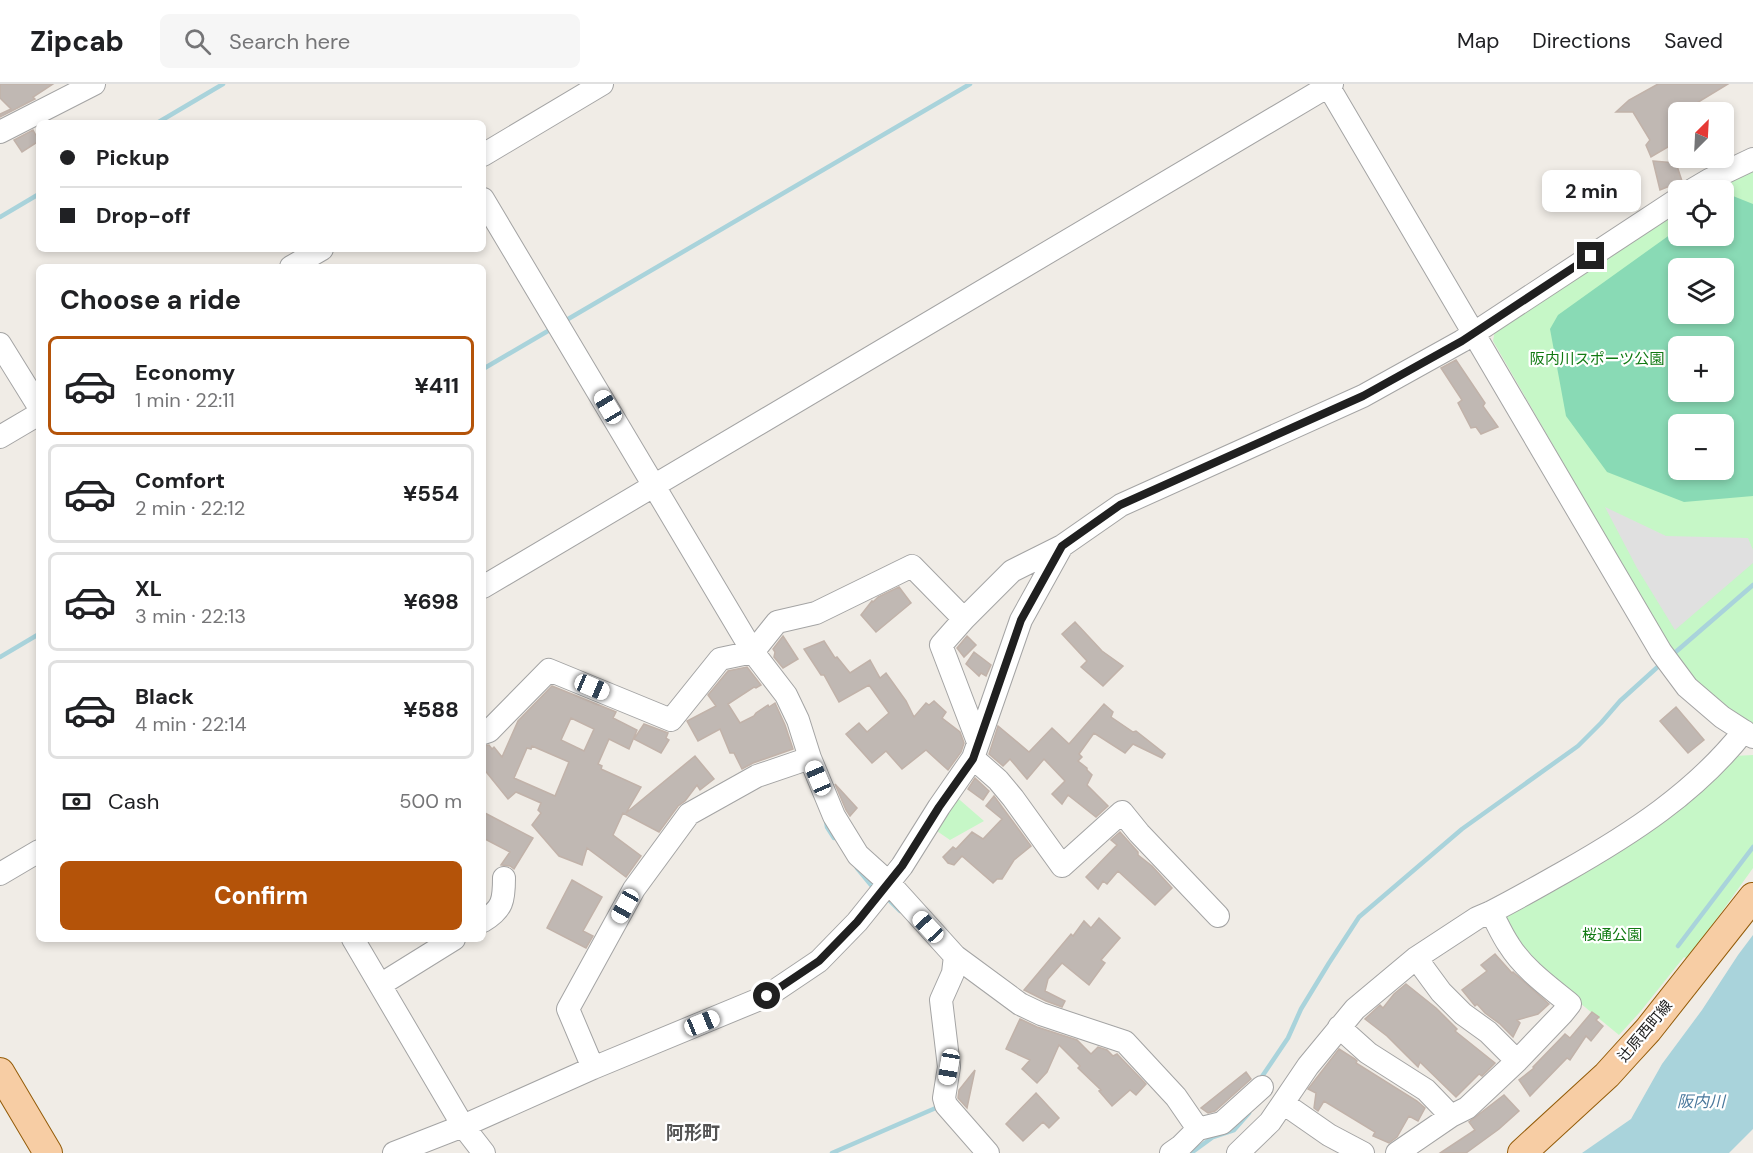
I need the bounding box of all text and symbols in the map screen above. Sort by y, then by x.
search box [160,14,580,68]
text: Zipcab [30,23,124,60]
icon: search [181,25,214,58]
text: Search here [229,27,350,56]
text: Map [1457,27,1499,55]
text: Directions [1532,27,1631,55]
text: Saved [1664,27,1723,55]
north arrow [1668,102,1734,168]
map controls [1668,102,1734,480]
text: Pickup [96,143,170,172]
callout: 2 min [1542,169,1640,211]
text: 2 min [1565,178,1618,204]
button: locate [1668,180,1734,246]
text: Drop-off [96,201,191,230]
route end [1577,242,1604,269]
button: layers [1668,258,1734,324]
text: Choose a ride [60,282,241,317]
button: + [1668,336,1734,402]
park label: 阪内川スポーツ公園 [1530,349,1664,369]
text: Economy [135,358,235,387]
icon: car [63,359,117,413]
text: ¥411 [414,371,459,400]
text: 1 min · 22:11 [135,387,235,413]
car [591,387,625,427]
button: − [1668,414,1734,480]
text: Comfort [135,466,225,495]
icon: car [63,467,117,521]
text: ¥554 [403,479,459,508]
text: 2 min · 22:12 [135,495,245,521]
text: XL [135,574,162,603]
icon: car [63,575,117,629]
text: ¥698 [403,587,459,616]
text: 3 min · 22:13 [135,603,246,629]
car [572,672,612,702]
text: Black [135,682,194,711]
icon: car [63,683,117,737]
text: ¥588 [403,695,459,724]
text: 4 min · 22:14 [135,711,247,737]
car [803,758,833,798]
icon: cash [60,785,93,818]
text: Cash [108,787,159,816]
text: 500 m [399,788,462,814]
button: Confirm [60,861,462,930]
car [608,886,642,926]
car [909,908,947,946]
park label: 桜通公園 [1582,925,1642,945]
route start [753,982,780,1009]
street label: 辻原西町線 [1613,996,1677,1066]
car [682,1008,722,1038]
car [937,1048,961,1086]
water label: 阪内川 [1677,1091,1727,1112]
district label: 阿形町 [666,1121,720,1145]

